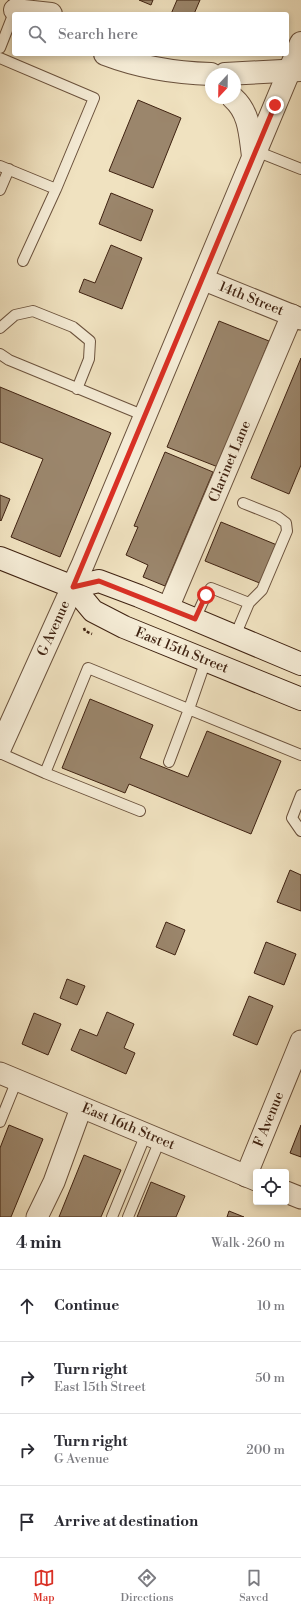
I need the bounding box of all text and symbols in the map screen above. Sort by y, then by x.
search box [12,12,289,56]
icon: search [26,23,48,45]
text: Search here [58,25,138,44]
north arrow [205,68,241,104]
route end [266,96,284,114]
street label: 14th Street [216,278,286,320]
street label: Clarinet Lane [205,418,255,505]
route start [197,586,215,604]
street label: G Avenue [33,598,74,659]
street label: East 15th Street [132,623,231,678]
street label: F Avenue [250,1089,288,1150]
street label: East 16th Street [79,1099,178,1154]
map controls [253,1169,289,1205]
button: locate [253,1169,289,1205]
text: 4 min [16,1232,61,1254]
text: Walk · 260 m [211,1235,285,1251]
icon: ahead [16,1295,38,1317]
text: Continue [54,1296,119,1315]
text: 10 m [257,1298,285,1314]
text: Turn right [54,1360,128,1379]
icon: right [16,1367,38,1389]
text: 50 m [255,1370,285,1386]
text: East 15th Street [54,1379,146,1395]
text: Turn right [54,1432,128,1451]
icon: right [16,1439,38,1461]
text: 200 m [246,1442,285,1458]
text: G Avenue [54,1451,109,1467]
icon: arrive [16,1511,38,1533]
text: Arrive at destination [54,1512,198,1531]
tab: Map [33,1567,55,1605]
tab: Directions [121,1567,174,1605]
tab: Saved [239,1567,268,1605]

